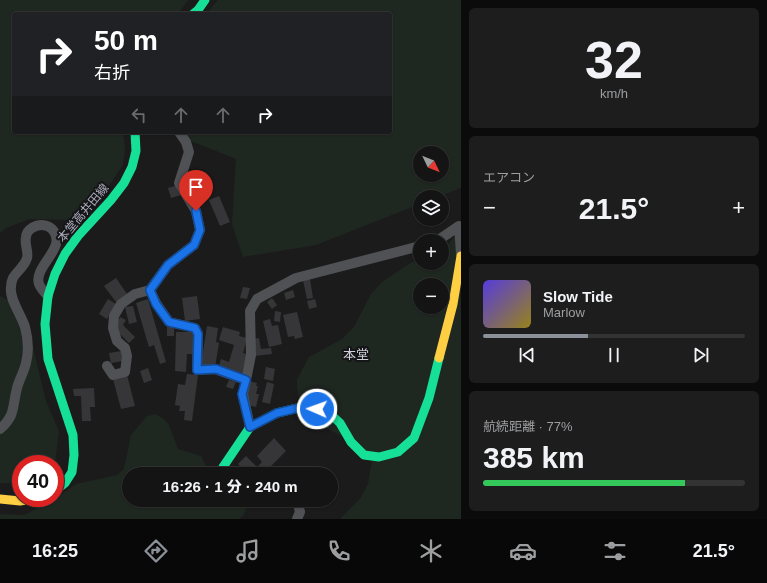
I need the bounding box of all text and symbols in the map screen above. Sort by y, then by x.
text: 50 m [94,25,158,56]
icon: right [28,28,80,80]
text: 32 [585,31,643,89]
text: 右折 [94,63,130,83]
text: km/h [600,86,628,101]
icon: left [128,104,150,126]
icon: ahead [170,104,192,126]
icon: ahead [212,104,234,126]
icon: right [254,104,276,126]
north arrow [413,146,449,182]
map controls [413,146,449,314]
pin [179,170,213,211]
text: エアコン [483,170,535,185]
icon: arrive [185,176,207,198]
street label: 本堂高井田線 [54,181,112,245]
button: layers [413,190,449,226]
text: 21.5° [579,192,649,225]
text: − [483,195,496,220]
text: + [732,195,745,220]
button: + [413,234,449,270]
button: − [413,278,449,314]
text: Slow Tide [543,288,613,305]
text: Marlow [543,305,585,320]
icon: previous [516,344,538,366]
icon: pause [603,344,625,366]
icon: next [690,344,712,366]
district label: 本堂 [343,347,369,362]
position arrow [296,388,338,430]
text: 航続距離 · 77% [483,419,573,434]
text: 385 km [483,441,585,474]
speed limit sign: 40 [12,455,64,507]
text: 16:26 · 1 分 · 240 m [162,478,298,495]
icon: directions [142,537,170,565]
icon: music [234,537,262,565]
icon: phone [325,537,353,565]
icon: climate [417,537,445,565]
icon: car [509,537,537,565]
icon: filters [601,537,629,565]
text: 16:25 [32,541,78,561]
text: 21.5° [693,541,735,561]

